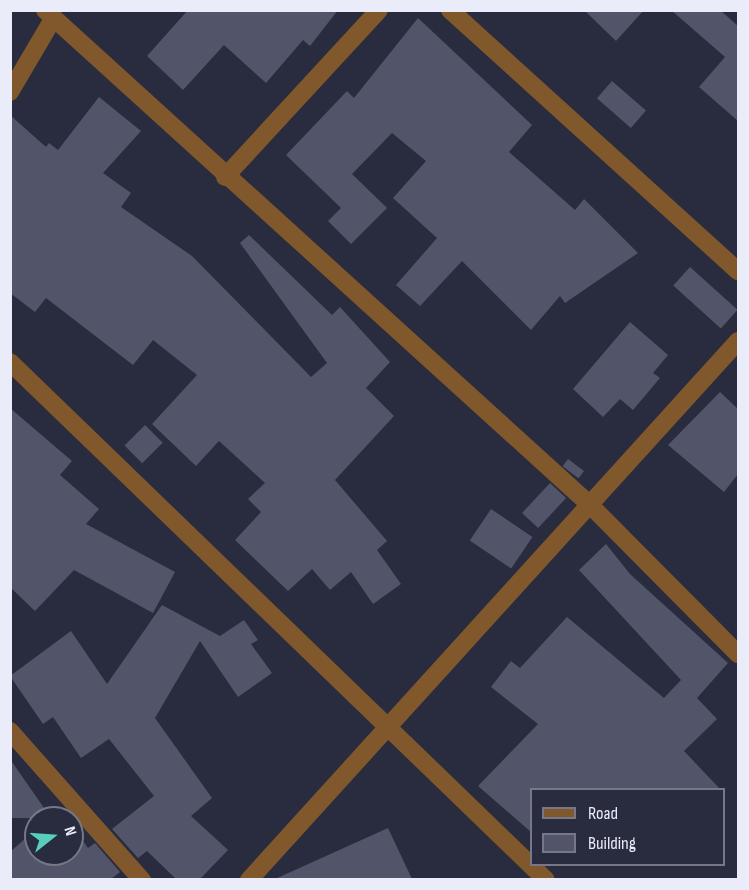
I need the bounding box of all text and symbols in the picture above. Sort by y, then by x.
legend [530,788,725,866]
text: Road [588,803,618,824]
north arrow [24,806,84,866]
text: N [59,824,80,838]
text: Building [588,833,636,854]

